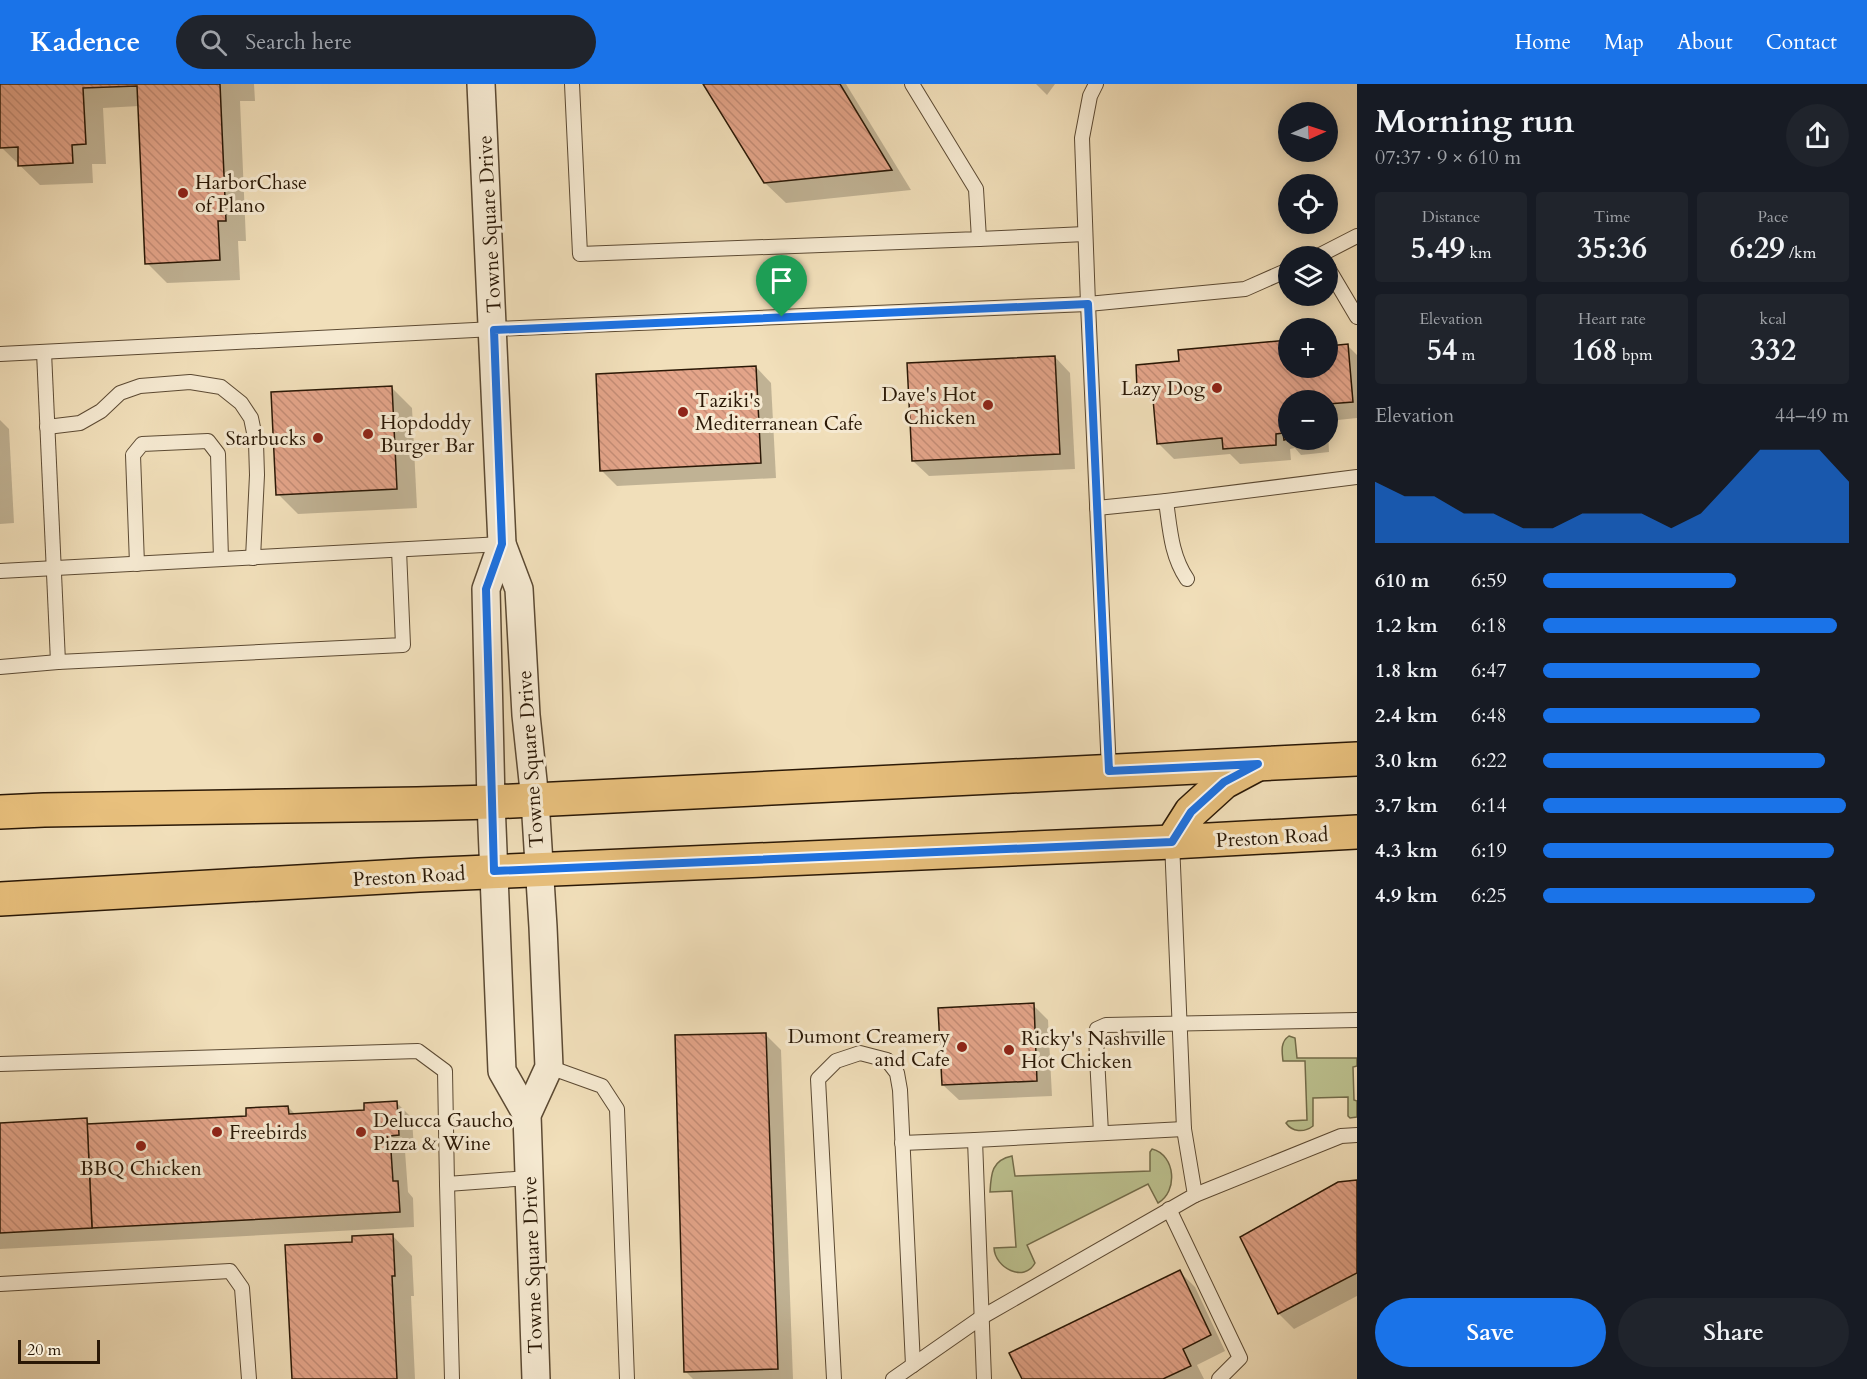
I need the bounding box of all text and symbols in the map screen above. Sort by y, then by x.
search box [176,15,596,69]
text: Kadence [30,23,140,61]
icon: search [197,26,230,59]
text: Search here [245,27,352,57]
text: Home [1515,28,1571,57]
text: Map [1604,28,1644,57]
text: About [1677,28,1733,57]
text: Contact [1766,28,1837,57]
text: Morning run [1375,99,1575,144]
north arrow [1278,102,1338,162]
map controls [1278,102,1338,450]
button: share [1786,104,1849,167]
street label: Towne Square Drive [471,134,508,313]
text: 07:37 · 9 × 610 m [1375,144,1521,171]
place label: HarborChase of Plano [195,169,307,219]
button: locate [1278,174,1338,234]
marker: HarborChase of Plano [176,186,190,200]
text: Distance [1422,206,1480,228]
text: Time [1593,206,1631,228]
text: Pace [1758,206,1788,228]
text: 5.49 [1410,228,1465,269]
text: 35:36 [1577,228,1647,269]
text: 6:29 [1730,228,1785,269]
text: km [1465,242,1492,264]
text: /km [1785,242,1816,264]
button: layers [1278,246,1338,306]
pin [756,255,807,317]
icon: arrive [765,264,798,297]
text: Elevation [1419,308,1483,330]
text: Heart rate [1578,308,1646,330]
text: kcal [1760,308,1786,330]
button: + [1278,318,1338,378]
text: 54 [1427,330,1457,371]
text: 168 [1571,330,1618,371]
text: 332 [1750,330,1796,371]
text: m [1457,344,1475,366]
text: bpm [1618,344,1653,366]
place label: Lazy Dog [1121,375,1206,402]
place label: Dave's Hot Chicken [881,381,977,431]
marker: Lazy Dog [1210,381,1224,395]
place label: Taziki's Mediterranean Cafe [695,387,863,437]
button: − [1278,390,1338,450]
marker: Dave's Hot Chicken [981,398,995,412]
text: Elevation [1375,402,1454,429]
text: 44–49 m [1775,402,1849,429]
marker: Taziki's Mediterranean Cafe [676,405,690,419]
place label: Hopdoddy Burger Bar [380,409,475,459]
place label: Starbucks [226,425,306,452]
marker: Hopdoddy Burger Bar [361,427,375,441]
marker: Starbucks [311,431,325,445]
text: 610 m [1375,567,1430,594]
text: 6:59 [1471,567,1507,594]
text: 1.2 km [1375,612,1438,639]
text: 6:18 [1471,612,1507,639]
text: 1.8 km [1375,657,1438,684]
text: 6:47 [1471,657,1507,684]
street label: Towne Square Drive [511,669,550,849]
text: 2.4 km [1375,702,1438,729]
text: 6:48 [1471,702,1507,729]
text: 3.0 km [1375,747,1438,774]
text: 6:22 [1471,747,1507,774]
text: 3.7 km [1375,792,1438,819]
text: 6:14 [1471,792,1507,819]
street label: Preston Road [1215,821,1329,854]
text: 4.3 km [1375,837,1438,864]
text: 6:19 [1471,837,1507,864]
street label: Preston Road [352,860,466,893]
text: 4.9 km [1375,882,1438,909]
text: 6:25 [1471,882,1507,909]
place label: Dumont Creamery and Cafe [788,1023,950,1073]
place label: Ricky's Nashville Hot Chicken [1021,1025,1166,1075]
marker: Dumont Creamery and Cafe [955,1040,969,1054]
marker: Ricky's Nashville Hot Chicken [1002,1043,1016,1057]
place label: Delucca Gaucho Pizza & Wine [373,1107,513,1157]
place label: Freebirds [229,1119,307,1146]
marker: Freebirds [210,1125,224,1139]
marker: Delucca Gaucho Pizza & Wine [354,1125,368,1139]
marker: BBQ Chicken [134,1139,148,1153]
place label: BBQ Chicken [80,1155,203,1182]
street label: Towne Square Drive [516,1176,549,1354]
button: Save [1375,1298,1606,1367]
button: Share [1618,1298,1849,1367]
scale bar [18,1337,100,1364]
text: 20 m [27,1339,61,1361]

